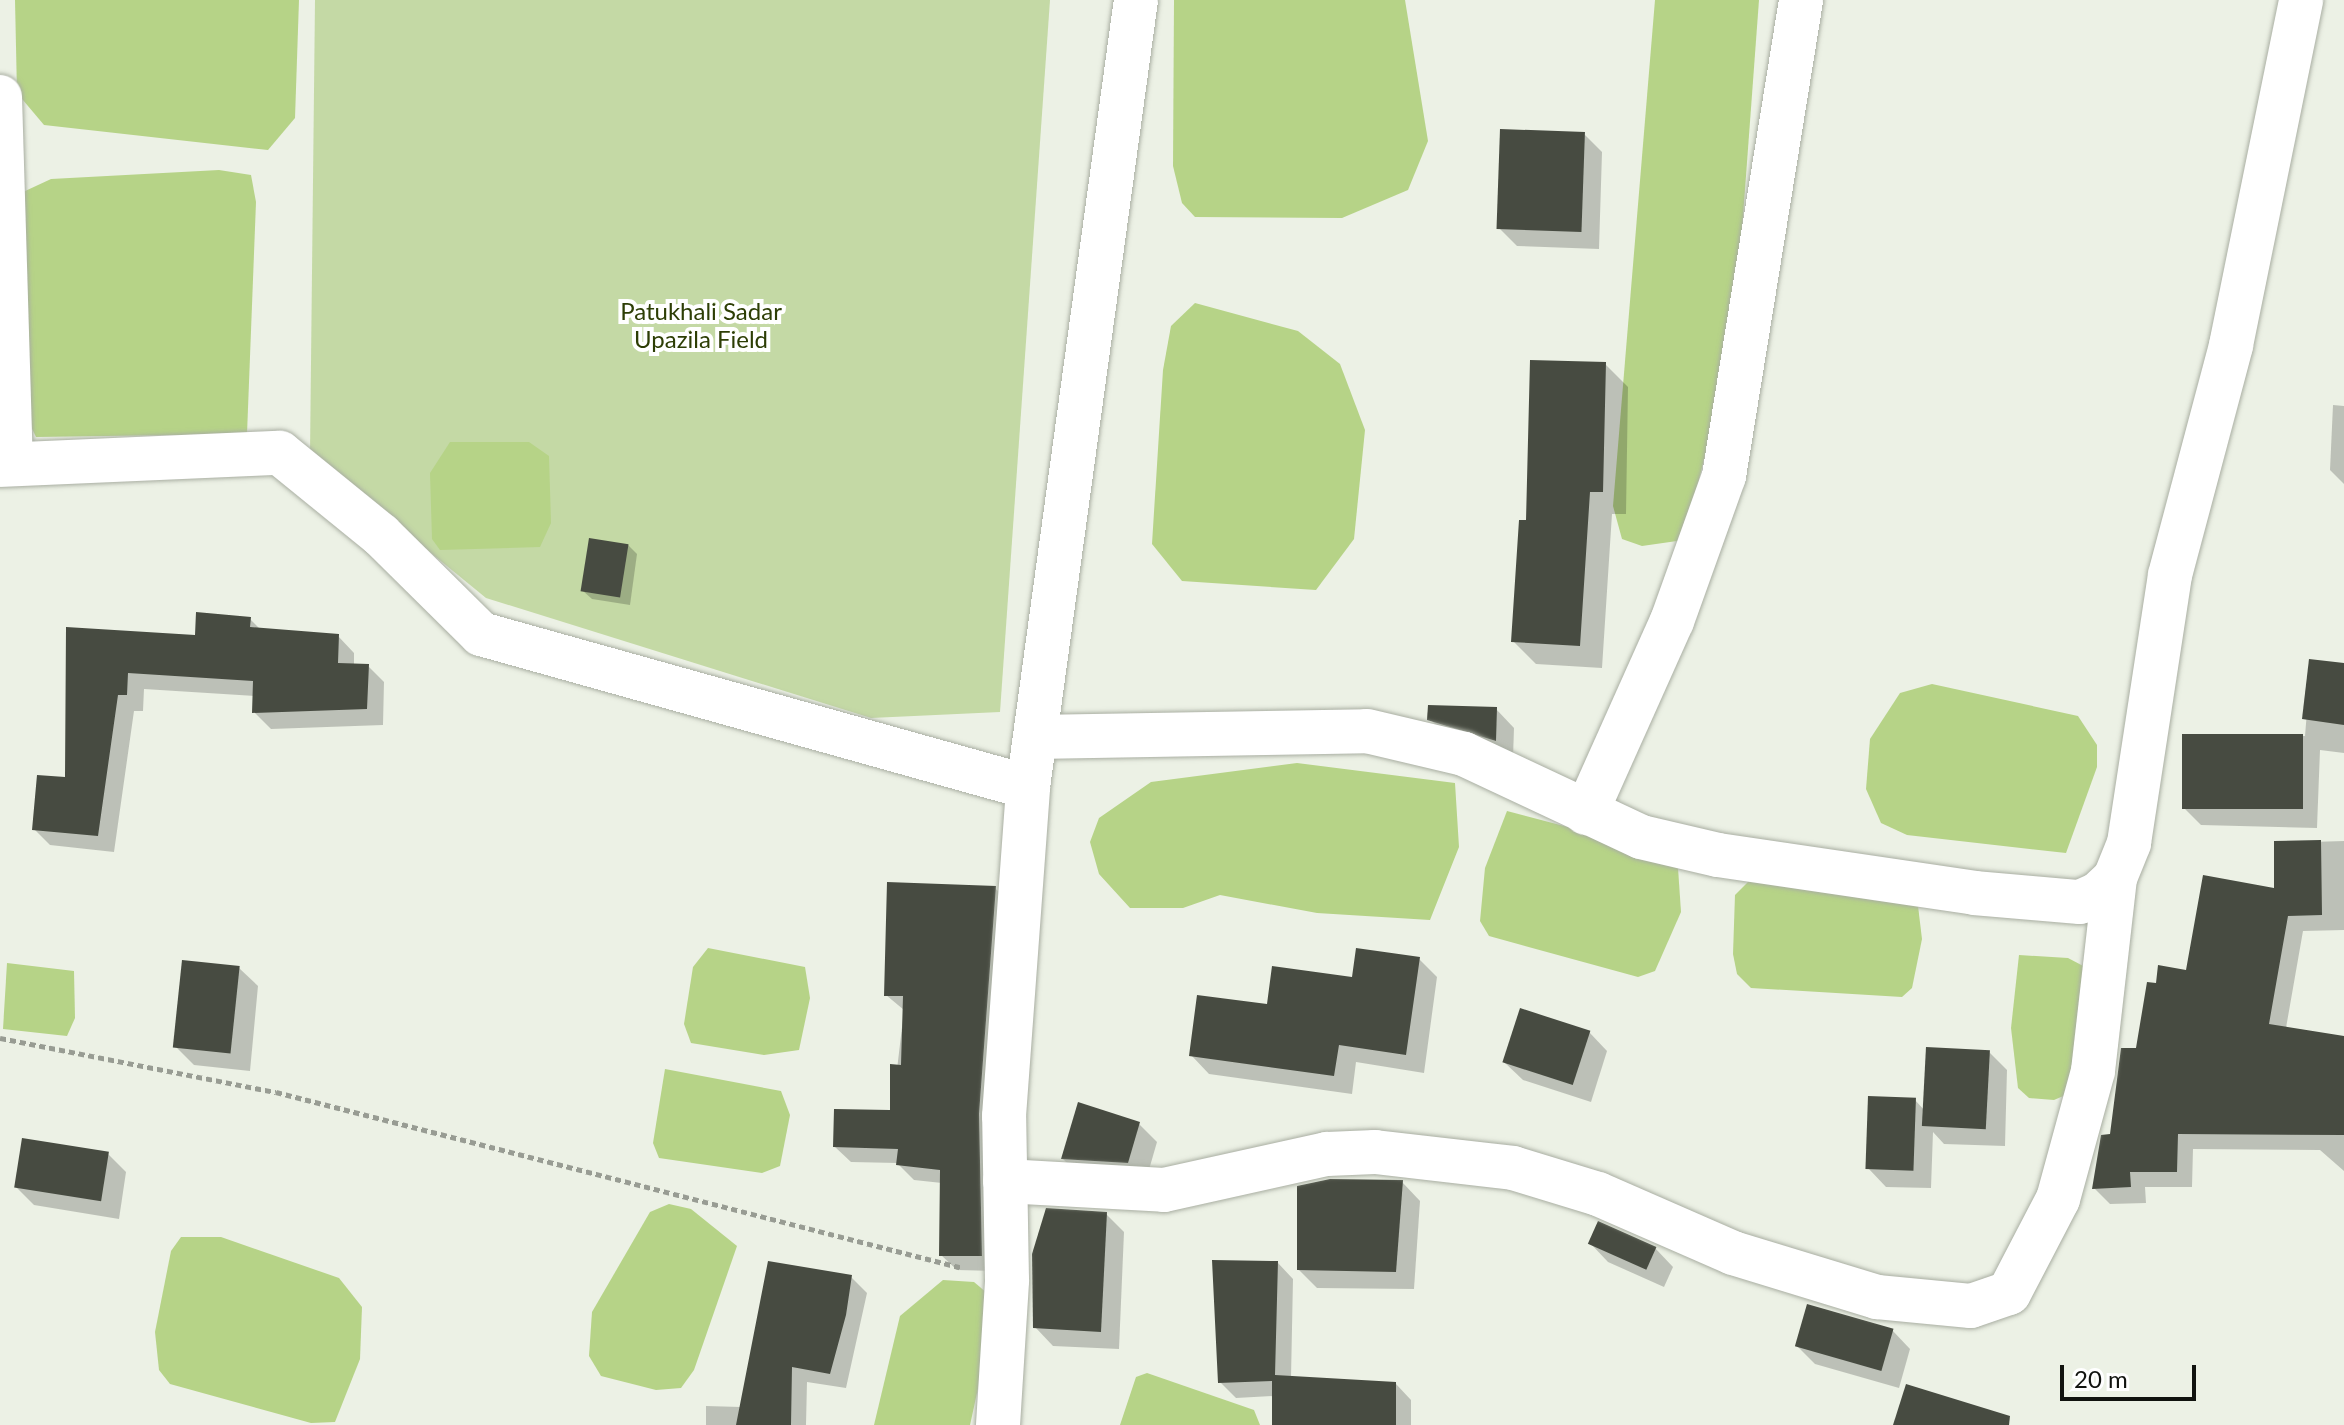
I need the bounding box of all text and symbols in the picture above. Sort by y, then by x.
park label: Patukhali Sadar Upazila Field [620,297,782,353]
scale bar [2064,1349,2200,1399]
text: 20 m [2074,1364,2128,1393]

